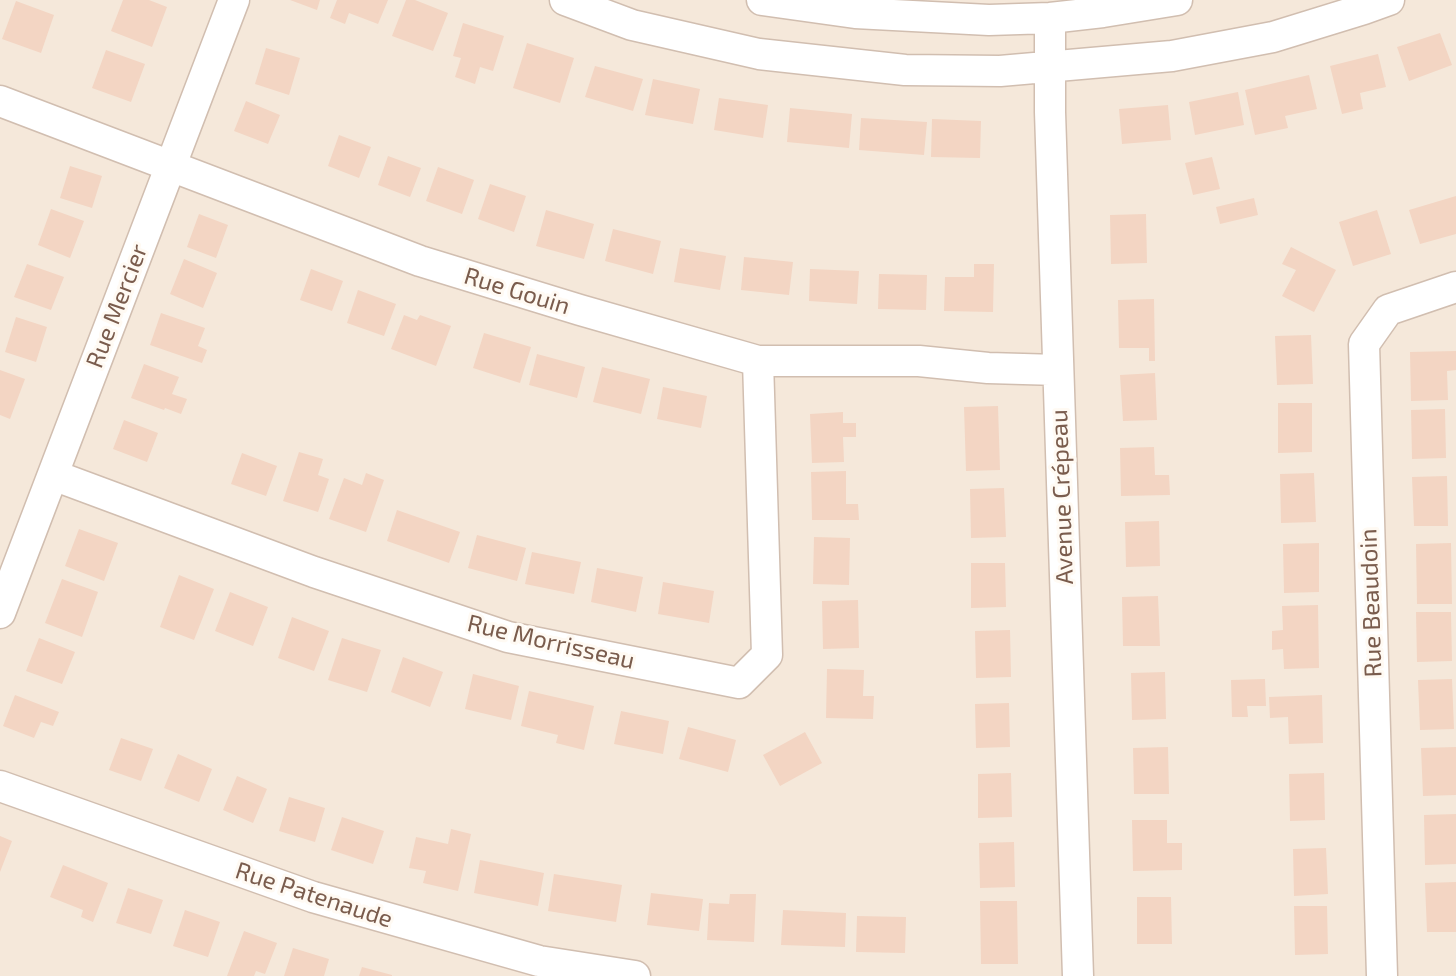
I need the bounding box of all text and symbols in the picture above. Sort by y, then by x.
street label: Rue Mercier [80,240,154,372]
street label: Rue Gouin [461,261,573,321]
street label: Avenue Crépeau [1045,409,1079,585]
street label: Rue Beaudoin [1354,528,1388,678]
street label: Rue Morrisseau [465,609,637,675]
street label: Rue Patenaude [232,856,396,934]

